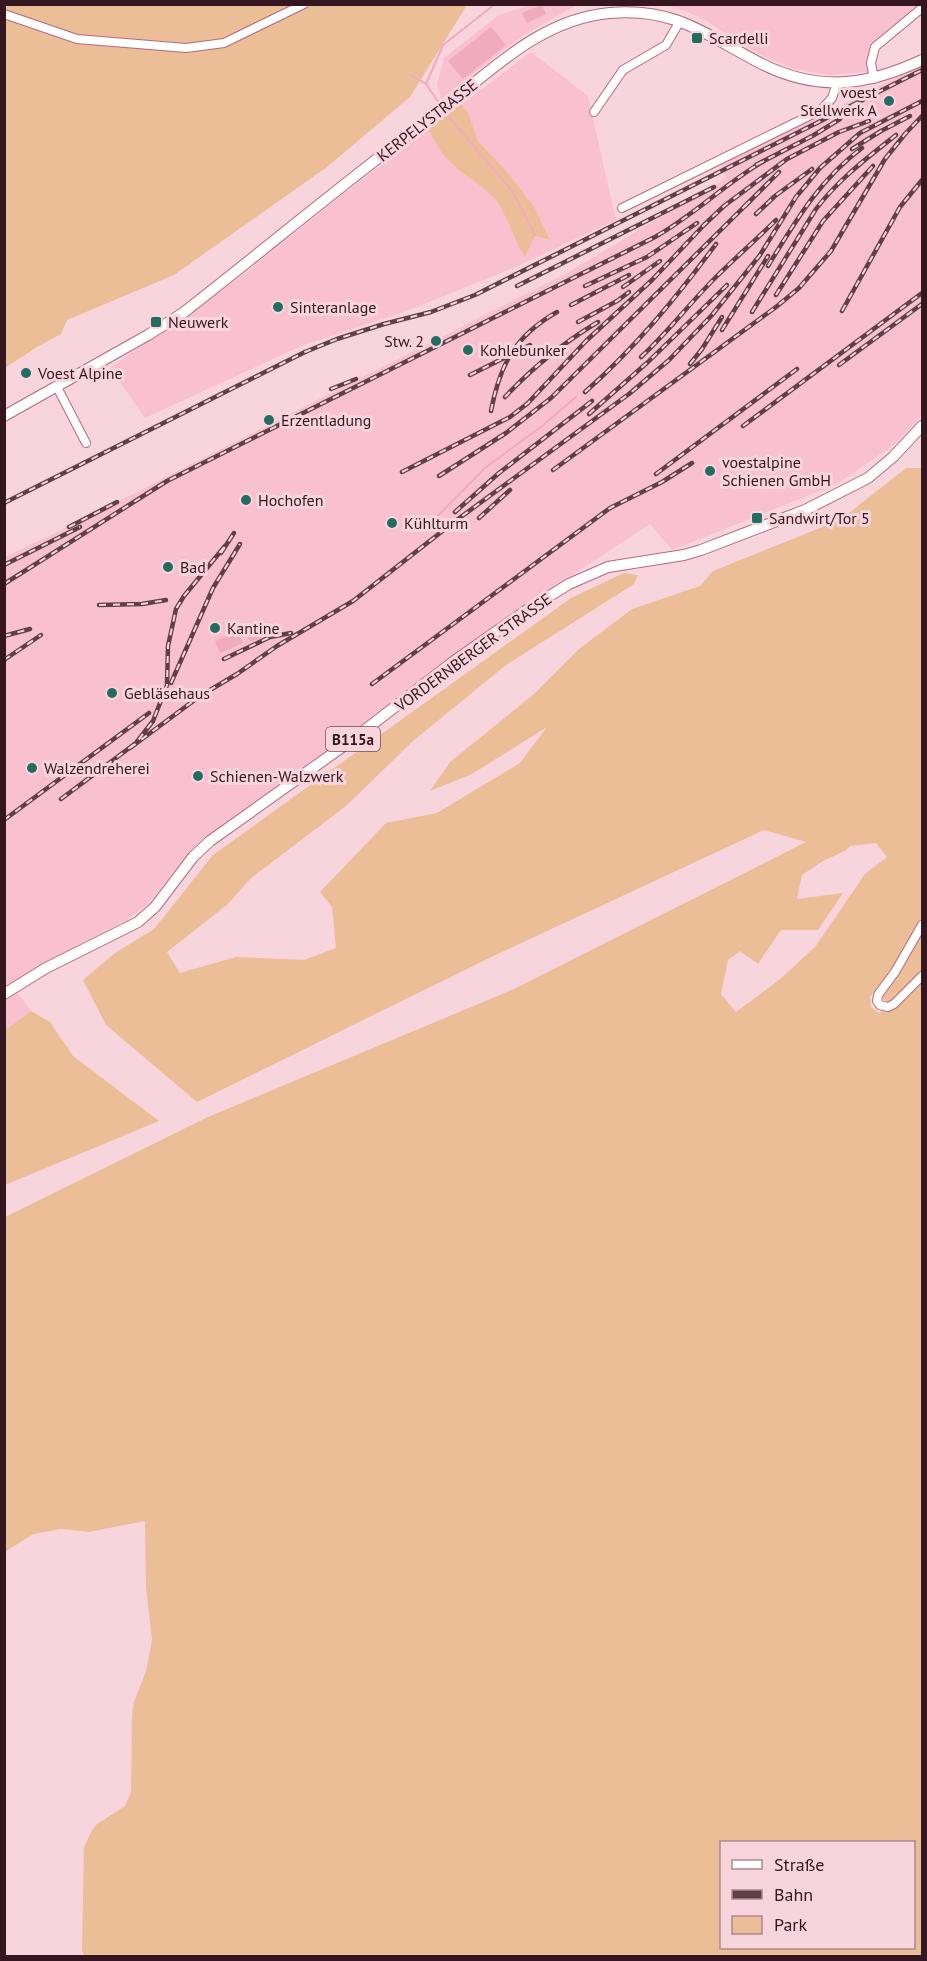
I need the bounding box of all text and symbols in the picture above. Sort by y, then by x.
place label: Scardelli [709,28,768,48]
marker: Scardelli [690,31,704,45]
street label: KERPELYSTRASSE [373,74,481,166]
place label: voest Stellwerk A [800,82,878,120]
marker: voest Stellwerk A [882,94,896,108]
place label: Sinteranlage [290,297,376,317]
marker: Sinteranlage [271,300,285,314]
place label: Neuwerk [168,312,229,332]
marker: Neuwerk [149,315,163,329]
place label: Stw. 2 [384,331,424,351]
marker: Stw. 2 [429,334,443,348]
place label: Kohlebunker [480,340,567,360]
marker: Kohlebunker [461,343,475,357]
place label: Voest Alpine [37,363,123,383]
marker: Voest Alpine [19,366,33,380]
place label: Erzentladung [281,410,371,430]
marker: Erzentladung [262,413,276,427]
place label: voestalpine Schienen GmbH [722,452,831,490]
marker: voestalpine Schienen GmbH [703,464,717,478]
place label: Hochofen [258,490,324,510]
marker: Hochofen [239,493,253,507]
place label: Sandwirt/Tor 5 [769,508,870,528]
marker: Sandwirt/Tor 5 [750,511,764,525]
place label: Kühlturm [404,513,468,533]
marker: Kühlturm [385,516,399,530]
place label: Bad [180,557,206,577]
marker: Bad [161,560,175,574]
street label: VORDERNBERGER STRASSE [390,588,555,716]
place label: Kantine [227,618,280,638]
marker: Kantine [208,621,222,635]
place label: Gebläsehaus [124,683,210,703]
marker: Gebläsehaus [105,686,119,700]
road number: B115a [326,727,380,751]
place label: Walzendreherei [44,758,150,778]
marker: Walzendreherei [25,761,39,775]
place label: Schienen-Walzwerk [210,766,344,786]
marker: Schienen-Walzwerk [191,769,205,783]
legend [720,1841,915,1949]
text: Straße [774,1853,825,1876]
text: Bahn [774,1883,813,1906]
text: Park [774,1913,807,1936]

